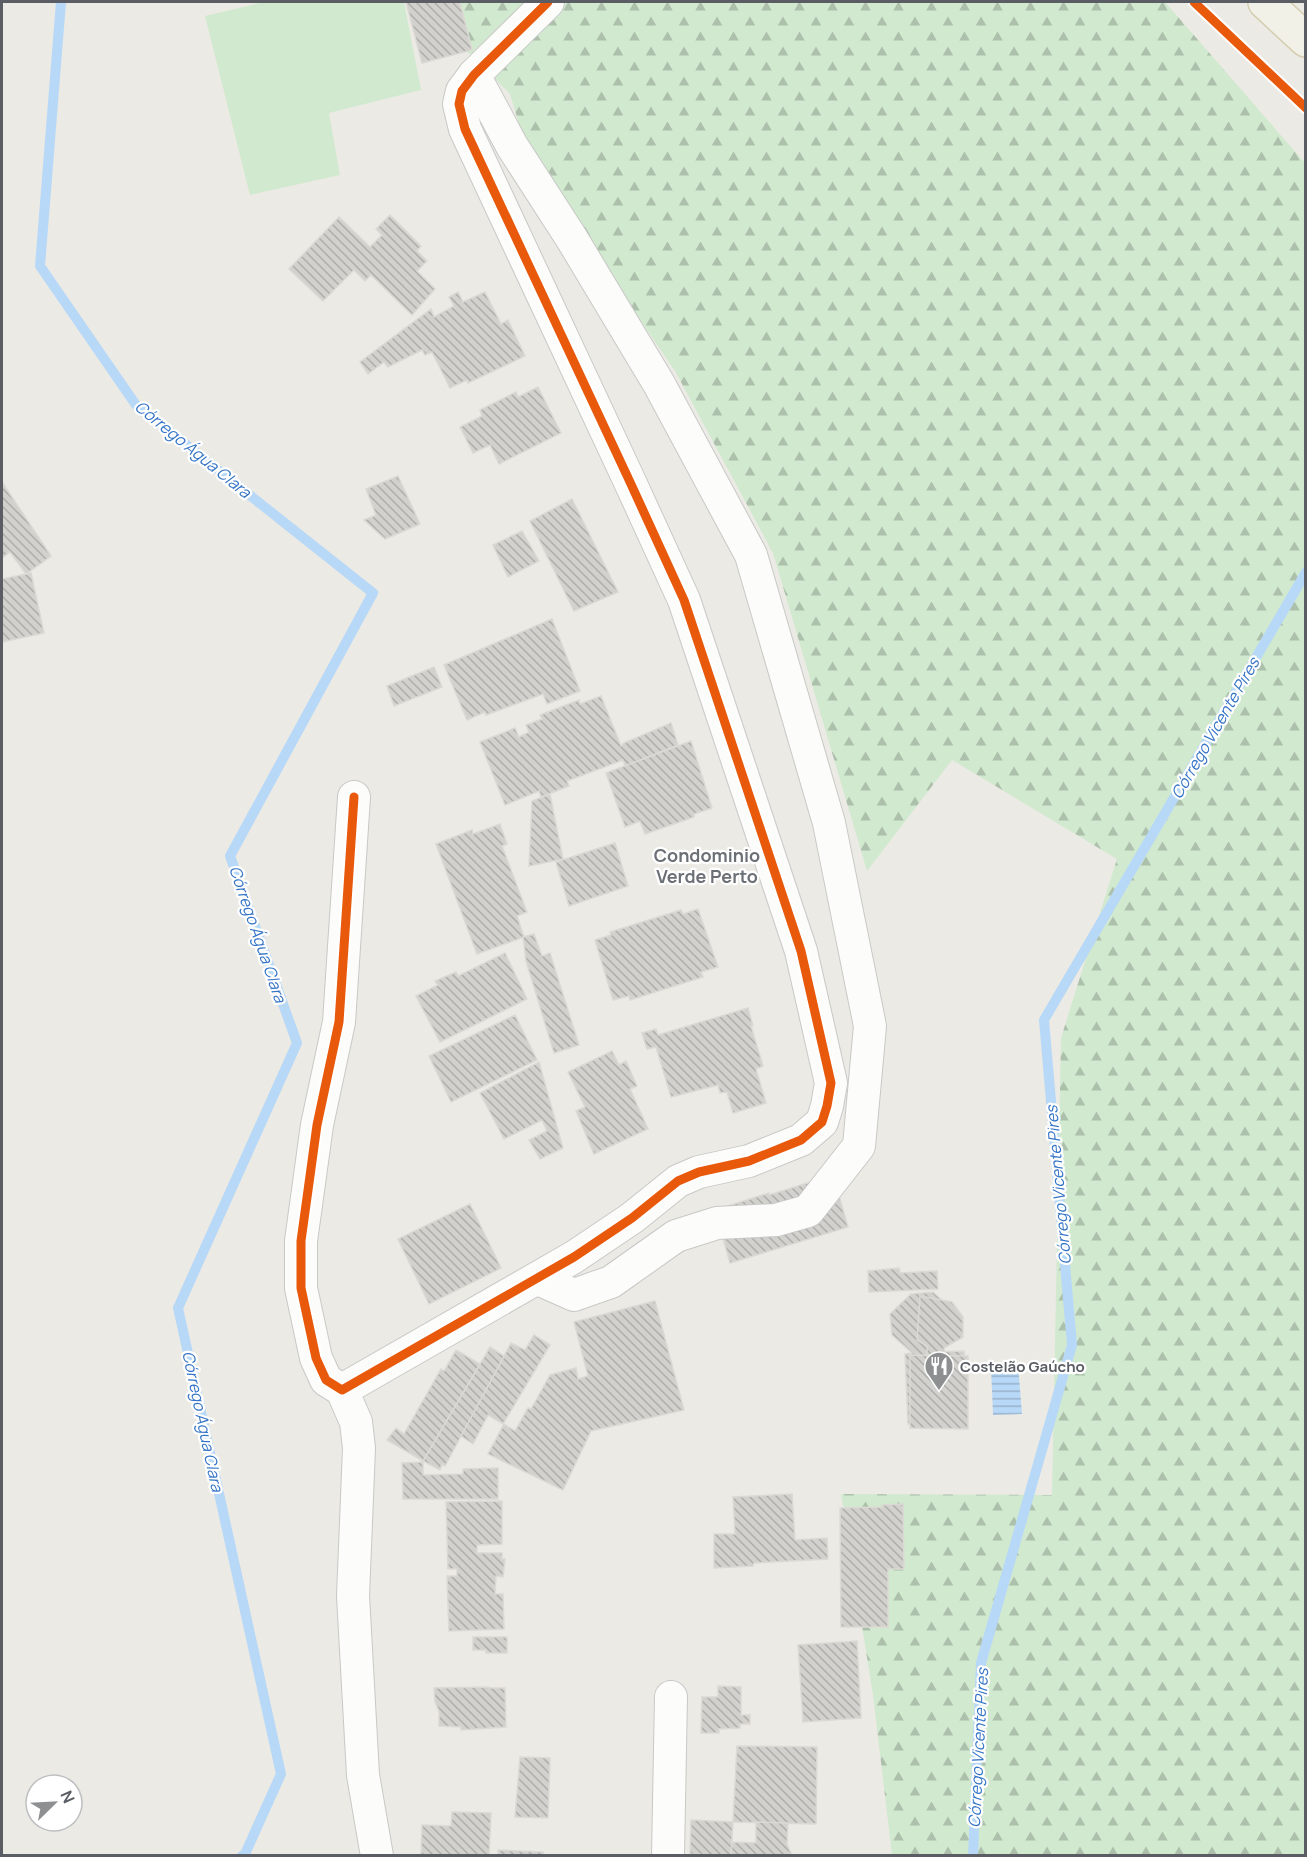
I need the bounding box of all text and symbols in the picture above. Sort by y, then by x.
water label: Córrego Água Clara [130,395,256,503]
water label: Córrego Vicente Pires [1166,652,1265,803]
district label: Condominio Verde Perto [654,843,760,888]
water label: Córrego Água Clara [224,863,292,1006]
water label: Córrego Vicente Pires [1040,1103,1076,1265]
water label: Córrego Água Clara [177,1349,229,1494]
restaurant icon: Costelão Gaúcho [923,1350,955,1392]
place label: Costelão Gaúcho [960,1356,1085,1377]
water label: Córrego Vicente Pires [963,1666,993,1828]
north arrow [24,1773,84,1833]
text: N [55,1787,80,1807]

